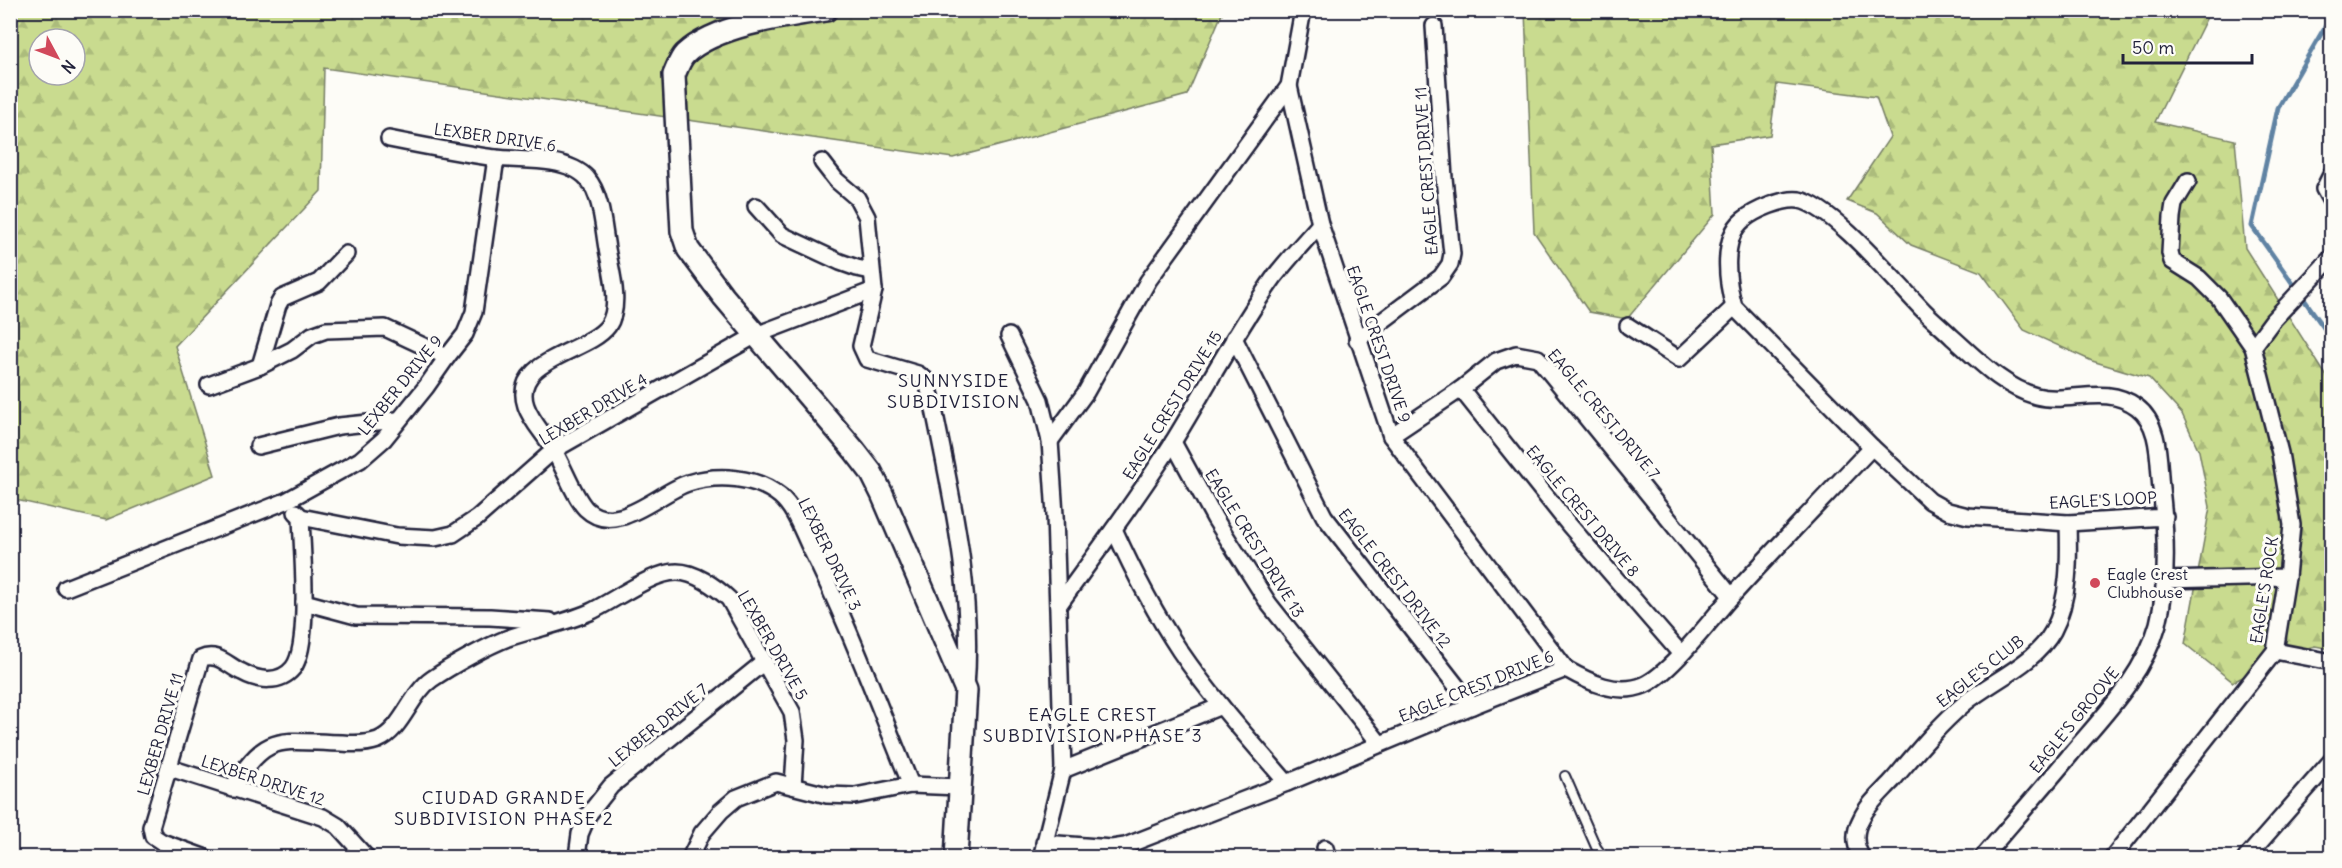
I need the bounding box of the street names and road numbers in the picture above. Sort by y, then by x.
street label: EAGLE CREST DRIVE 11 [1410,86,1442,256]
street label: LEXBER DRIVE 6 [433,119,557,155]
street label: EAGLE CREST DRIVE 9 [1343,263,1415,425]
street label: EAGLE CREST DRIVE 15 [1118,327,1226,483]
street label: LEXBER DRIVE 9 [354,331,446,439]
street label: EAGLE CREST DRIVE 7 [1544,345,1664,483]
street label: LEXBER DRIVE 4 [535,369,651,449]
street label: EAGLE CREST DRIVE 8 [1522,441,1644,581]
street label: EAGLE CREST DRIVE 13 [1201,465,1309,621]
street label: EAGLE'S LOOP [2049,487,2158,513]
street label: LEXBER DRIVE 3 [794,494,866,614]
street label: EAGLE CREST DRIVE 12 [1334,504,1456,652]
street label: EAGLE'S ROCK [2246,535,2282,645]
street label: LEXBER DRIVE 5 [734,587,812,703]
street label: EAGLE'S CLUB [1932,631,2028,711]
street label: EAGLE CREST DRIVE 6 [1396,646,1556,726]
street label: EAGLE'S GROOVE [2025,663,2123,777]
street label: LEXBER DRIVE 11 [133,670,187,798]
street label: LEXBER DRIVE 7 [604,679,712,771]
street label: LEXBER DRIVE 12 [199,751,328,809]

